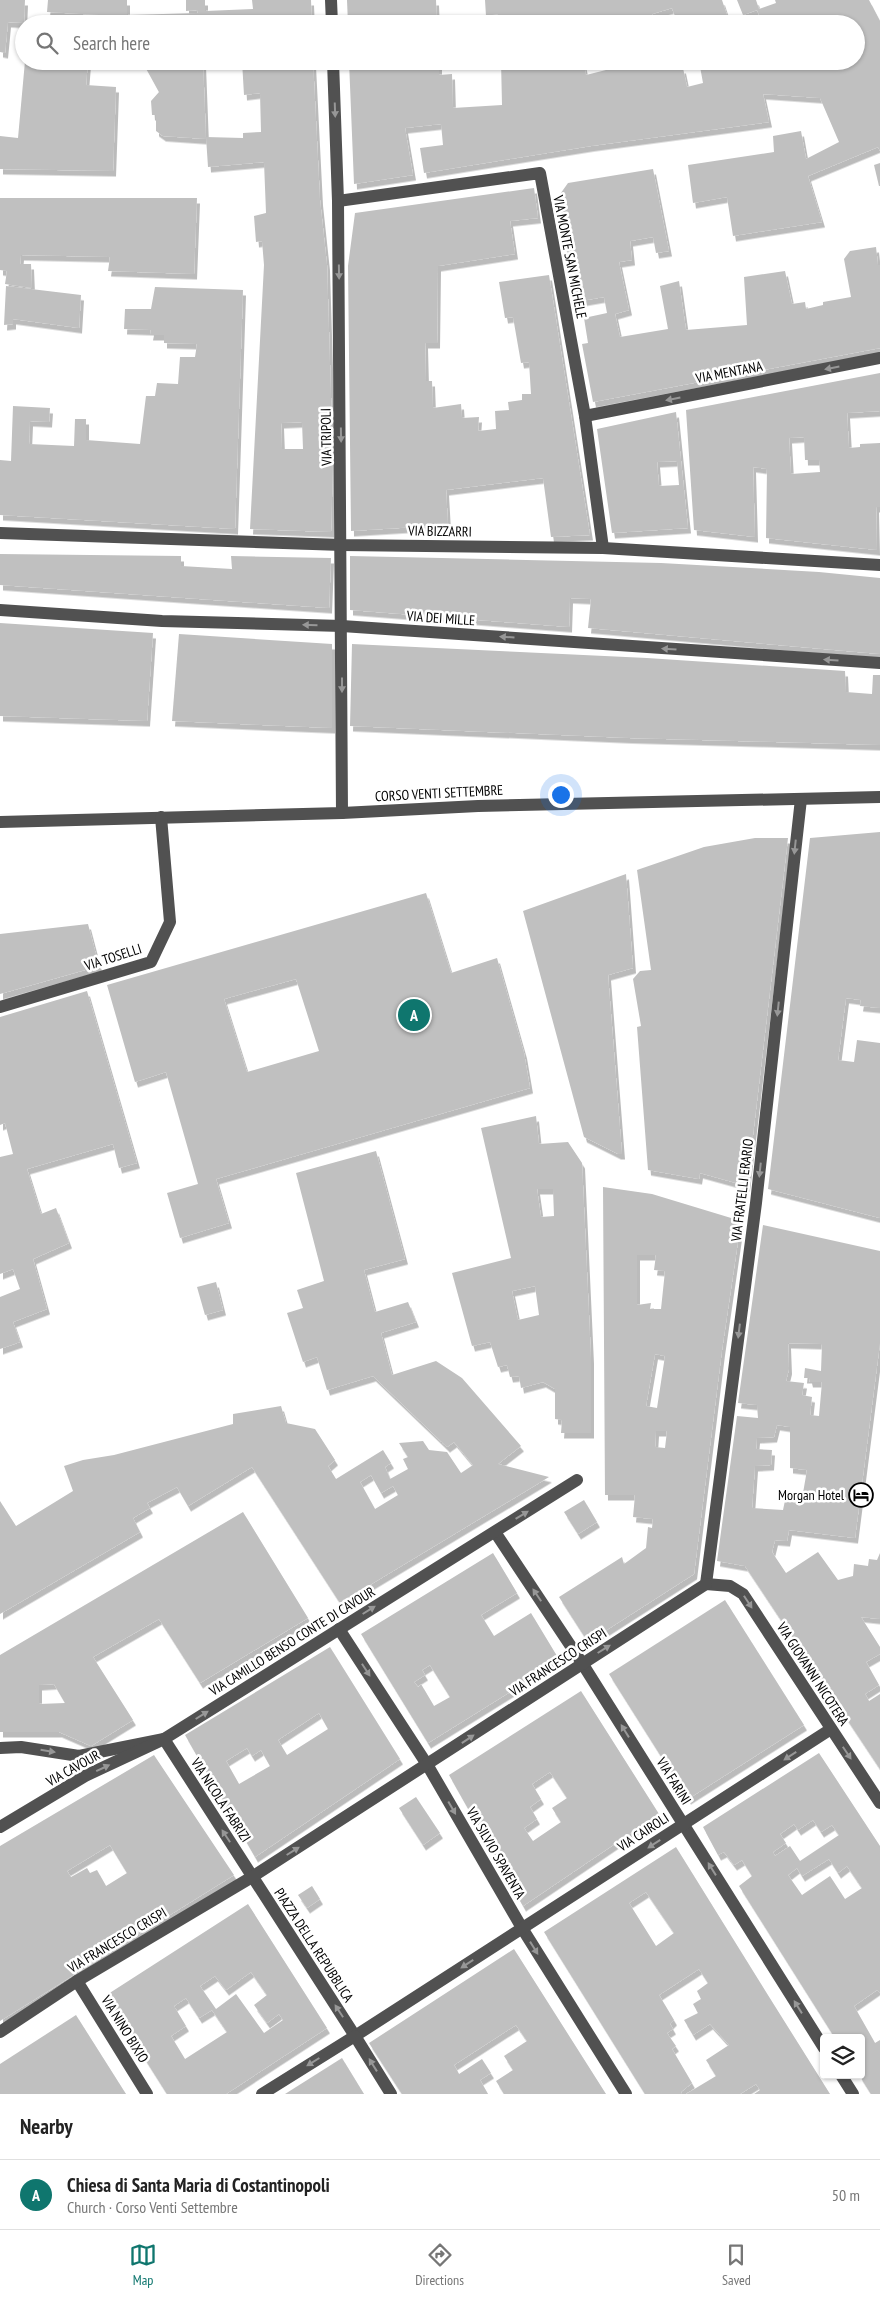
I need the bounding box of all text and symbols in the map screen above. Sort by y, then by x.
search box [15,15,865,70]
icon: search [33,29,61,57]
text: Search here [73,31,150,55]
one-way arrow [331,102,339,118]
street label: VIA MONTE SAN MICHELE [549,193,591,320]
one-way arrow [335,265,343,281]
street label: VIA MENTANA [693,357,764,387]
one-way arrow [824,364,840,372]
one-way arrow [665,395,680,403]
street label: VIA TRIPOLI [316,408,336,467]
one-way arrow [337,427,345,443]
street label: VIA BIZZARRI [407,521,472,541]
street label: VIA DEI MILLE [405,607,476,629]
one-way arrow [302,621,318,629]
one-way arrow [499,633,515,641]
one-way arrow [661,644,677,652]
one-way arrow [823,656,839,664]
one-way arrow [338,677,346,693]
street label: CORSO VENTI SETTEMBRE [374,781,504,805]
your location [548,782,574,808]
one-way arrow [791,839,799,855]
street label: VIA TOSELLI [81,939,144,975]
pin: A [398,996,430,1034]
one-way arrow [774,1001,782,1017]
street label: VIA FRATELLI ERARIO [727,1137,757,1244]
one-way arrow [756,1162,764,1178]
one-way arrow [735,1324,743,1340]
hotel icon: Morgan Hotel [848,1482,874,1508]
place label: Morgan Hotel [778,1486,845,1504]
one-way arrow [516,1511,529,1520]
street label: VIA CAMILLO BENSO CONTE DI CAVOUR [205,1582,378,1700]
one-way arrow [532,1588,542,1602]
one-way arrow [744,1595,753,1609]
one-way arrow [363,1606,376,1615]
street label: VIA GIOVANNI NICOTERA [772,1618,853,1729]
street label: VIA FRANCESCO CRISPI [505,1624,610,1701]
one-way arrow [597,1645,611,1654]
one-way arrow [361,1663,370,1677]
one-way arrow [195,1710,208,1720]
one-way arrow [621,1725,630,1738]
one-way arrow [462,1734,475,1744]
street label: VIA CAVOUR [42,1746,103,1791]
one-way arrow [842,1746,852,1760]
one-way arrow [41,1748,57,1756]
one-way arrow [784,1751,797,1760]
street label: VIA FARINI [652,1753,695,1808]
street label: VIA NICOLA FABRIZI [187,1754,255,1846]
one-way arrow [96,1764,110,1772]
one-way arrow [448,1800,456,1815]
street label: VIA SILVIO SPAVENTA [462,1803,530,1902]
street label: VIA CAIROLI [613,1809,672,1856]
one-way arrow [221,1830,231,1843]
one-way arrow [647,1839,660,1848]
one-way arrow [287,1847,300,1856]
one-way arrow [707,1862,716,1876]
street label: PIAZZA DELLA REPUBBLICA [270,1885,358,2006]
street label: VIA FRANCESCO CRISPI [63,1903,170,1977]
one-way arrow [530,1941,539,1954]
one-way arrow [460,1959,473,1969]
street label: VIA NINO BIXIO [97,1991,153,2066]
one-way arrow [793,2000,803,2013]
one-way arrow [334,2005,344,2018]
map controls [820,2034,865,2079]
button: layers [820,2034,865,2079]
one-way arrow [307,2057,320,2066]
one-way arrow [368,2058,377,2072]
text: Nearby [20,2113,73,2140]
text: Chiesa di Santa Maria di Costantinopoli [67,2173,330,2197]
text: A [32,2185,40,2205]
text: 50 m [832,2185,860,2205]
text: Church · Corso Venti Settembre [67,2197,238,2217]
tab: Map [129,2241,157,2289]
tab: Directions [415,2241,464,2289]
tab: Saved [722,2241,751,2289]

